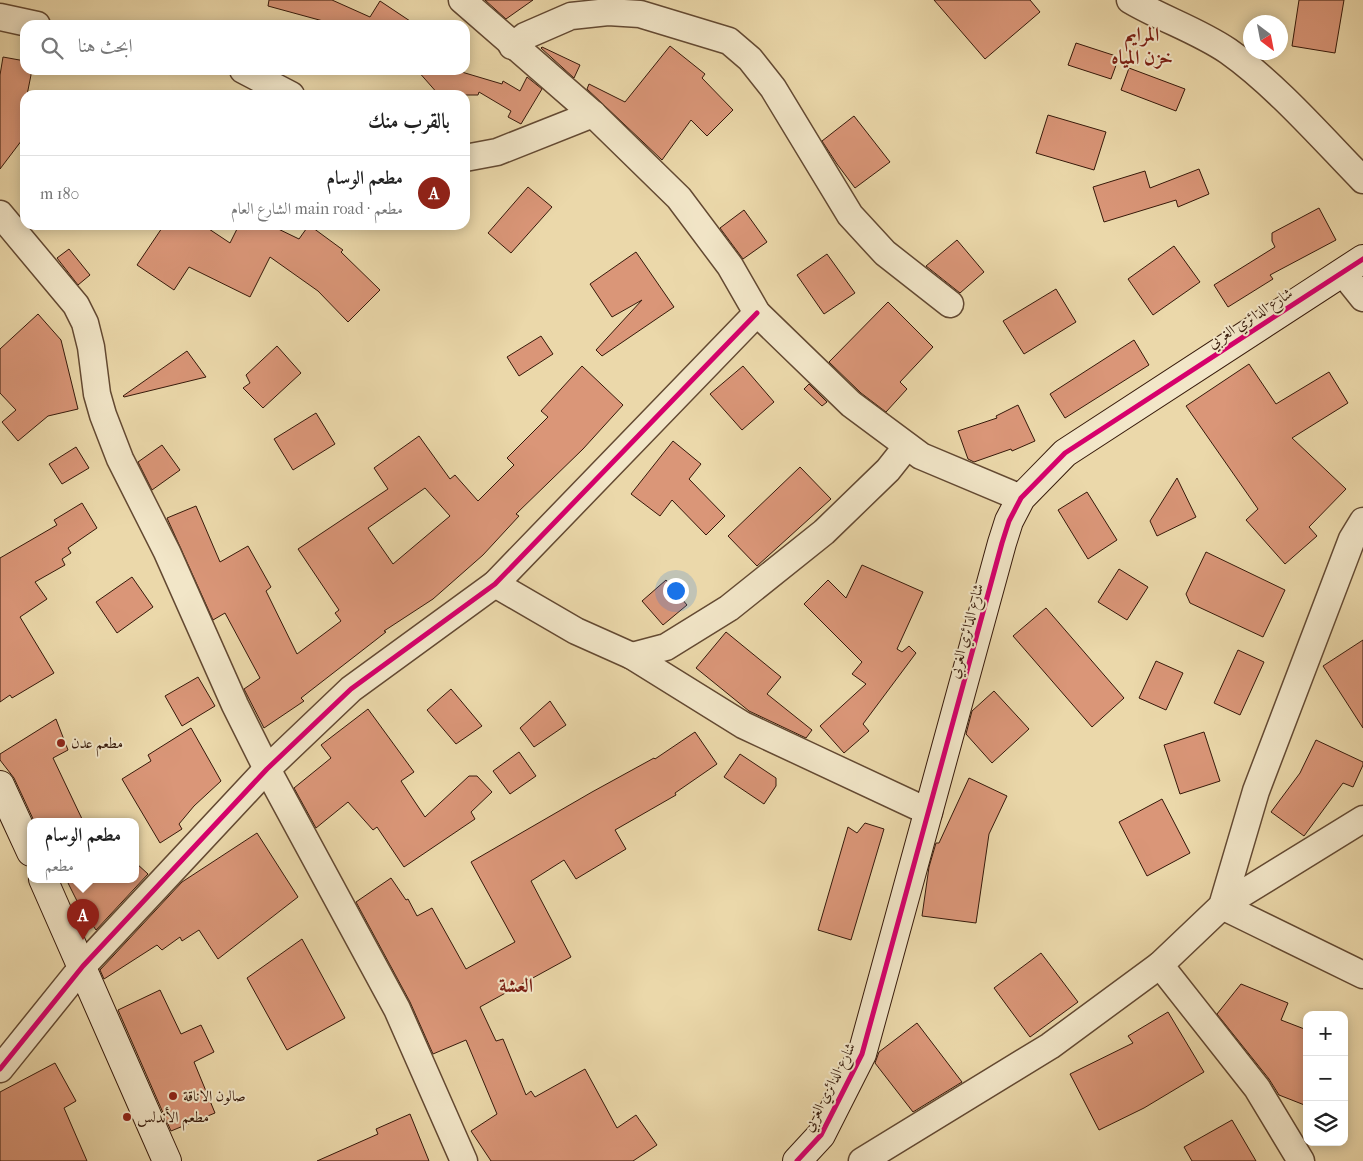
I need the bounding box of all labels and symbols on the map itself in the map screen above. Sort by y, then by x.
north arrow [1243,15,1288,60]
district label: المرايم خزن المياه [1111,23,1173,70]
street label: شارع الدائري الغربي [1204,284,1298,355]
your location [663,578,689,604]
street label: شارع الدائري الغربي [945,582,991,681]
place label: مطعم عدن [71,734,123,757]
marker: مطعم عدن [55,737,67,749]
pin: A [67,899,99,940]
district label: العشة [499,974,533,997]
street label: شارع الدائري الغربي [799,1039,863,1136]
place label: صالون الاناقة [183,1087,246,1105]
marker: صالون الاناقة [167,1090,179,1102]
place label: مطعم الأندلس [137,1106,209,1131]
marker: مطعم الأندلس [121,1111,133,1123]

